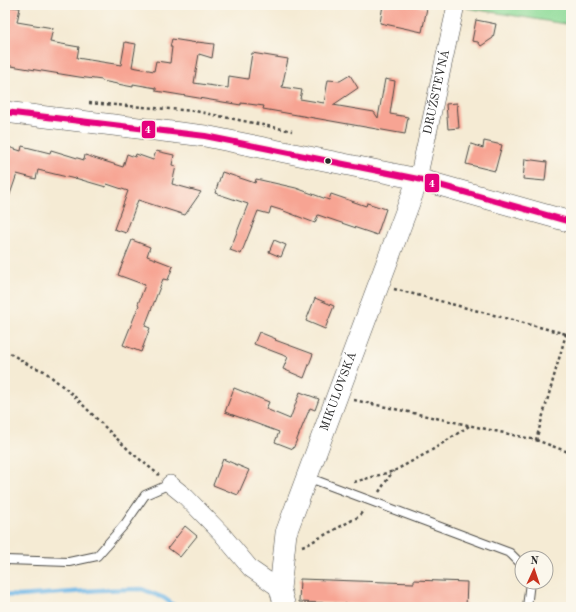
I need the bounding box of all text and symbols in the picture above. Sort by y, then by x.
street label: DRUŽSTEVNÁ [422,48,452,136]
line badge: 4 [141,120,156,139]
text: 4 [145,125,151,136]
unlabelled marker [323,156,333,166]
line badge: 4 [424,173,440,193]
text: 4 [429,179,435,190]
street label: MIKULOVSKÁ [319,349,359,433]
north arrow [514,550,554,590]
text: N [530,556,540,567]

